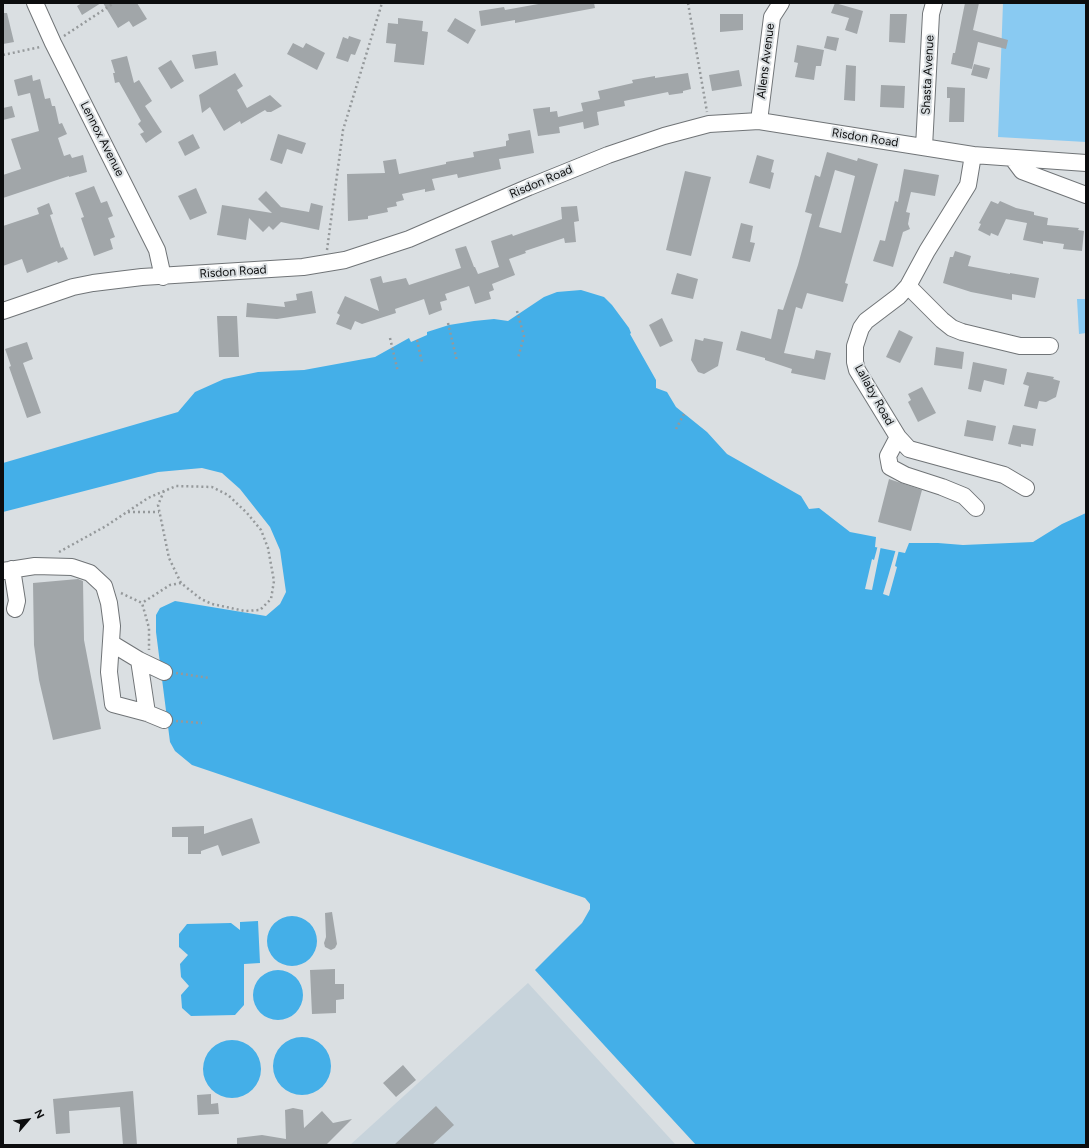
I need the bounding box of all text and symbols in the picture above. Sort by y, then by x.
street label: Allens Avenue [754,23,778,99]
street label: Shasta Avenue [919,35,937,115]
street label: Lennox Avenue [77,99,127,179]
street label: Risdon Road [831,126,899,150]
street label: Risdon Road [507,162,575,202]
street label: Risdon Road [199,262,267,282]
street label: Lallaby Road [851,362,897,428]
north arrow [8,1100,48,1140]
text: N [31,1107,47,1121]

